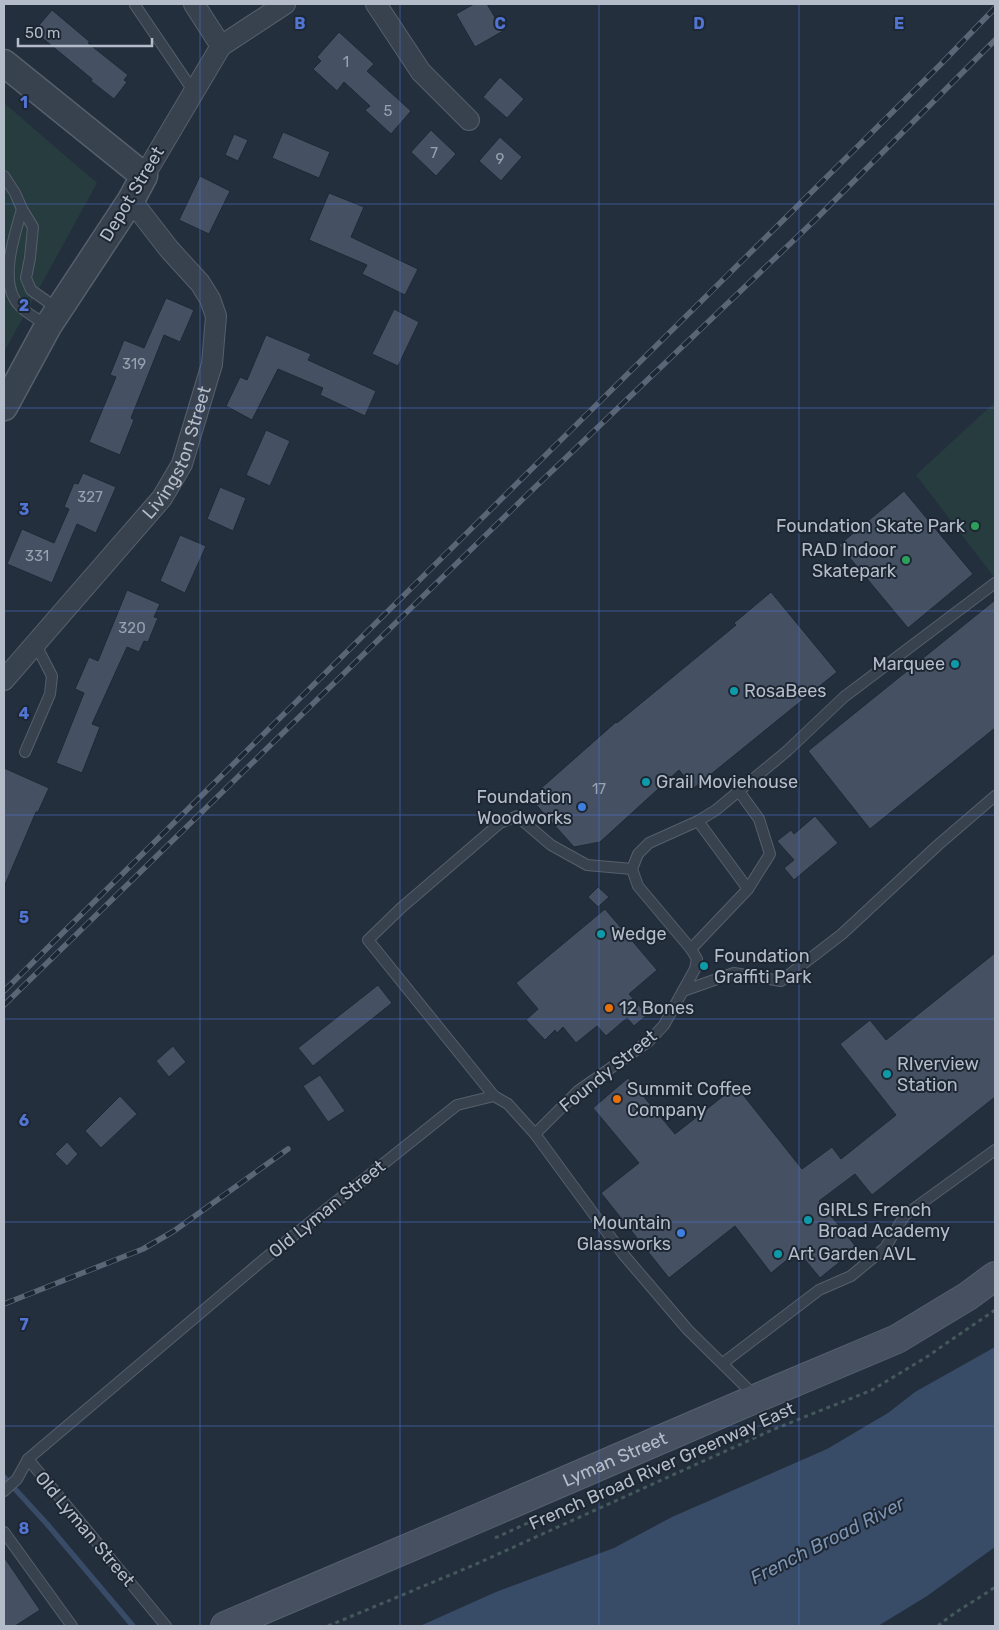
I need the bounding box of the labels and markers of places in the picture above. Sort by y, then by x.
place label: Foundation Skate Park [776,515,966,537]
marker: Foundation Skate Park [969,520,981,532]
place label: RAD Indoor Skatepark [801,539,897,582]
marker: RAD Indoor Skatepark [900,554,912,566]
place label: Marquee [872,653,945,675]
marker: Marquee [949,658,961,670]
place label: RosaBees [744,680,827,702]
marker: RosaBees [728,685,740,697]
place label: Grail Moviehouse [656,771,798,793]
marker: Grail Moviehouse [640,776,652,788]
place label: Foundation Woodworks [476,786,572,829]
marker: Foundation Woodworks [576,801,588,813]
place label: Wedge [611,923,667,945]
marker: Wedge [595,928,607,940]
place label: Foundation Graffiti Park [714,945,812,988]
marker: Foundation Graffiti Park [698,960,710,972]
place label: 12 Bones [619,997,694,1019]
marker: 12 Bones [603,1002,615,1014]
place label: RIverview Station [897,1053,979,1096]
marker: RIverview Station [881,1068,893,1080]
place label: Summit Coffee Company [627,1078,751,1121]
marker: Summit Coffee Company [611,1093,623,1105]
place label: GIRLS French Broad Academy [818,1199,950,1242]
place label: Mountain Glassworks [577,1212,671,1255]
marker: GIRLS French Broad Academy [802,1214,814,1226]
marker: Mountain Glassworks [675,1227,687,1239]
place label: Art Garden AVL [788,1243,916,1265]
marker: Art Garden AVL [772,1248,784,1260]

